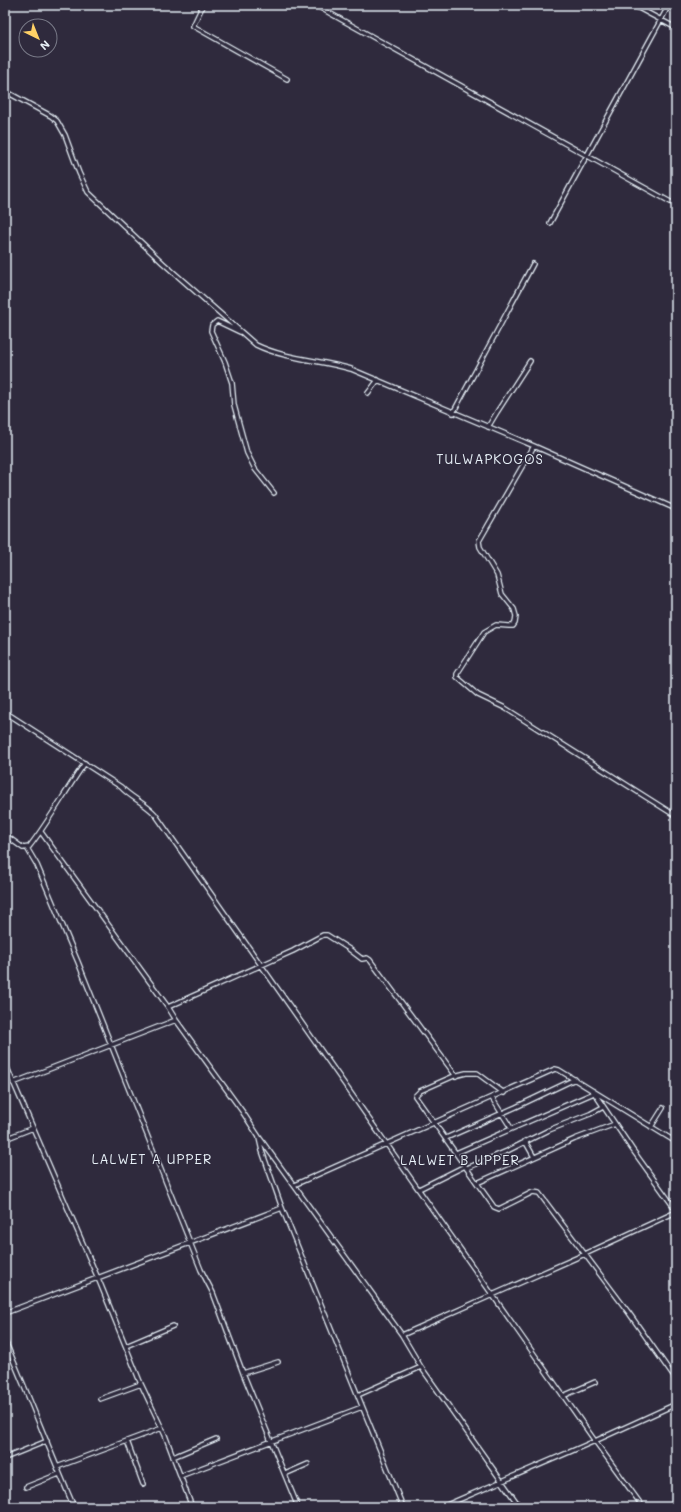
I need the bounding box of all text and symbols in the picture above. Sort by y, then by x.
north arrow [18,18,58,58]
text: N [37,37,53,54]
district label: TULWAPKOGOS [436,450,544,467]
district label: LALWET A UPPER [92,1150,212,1167]
district label: LALWET B UPPER [400,1151,520,1168]

